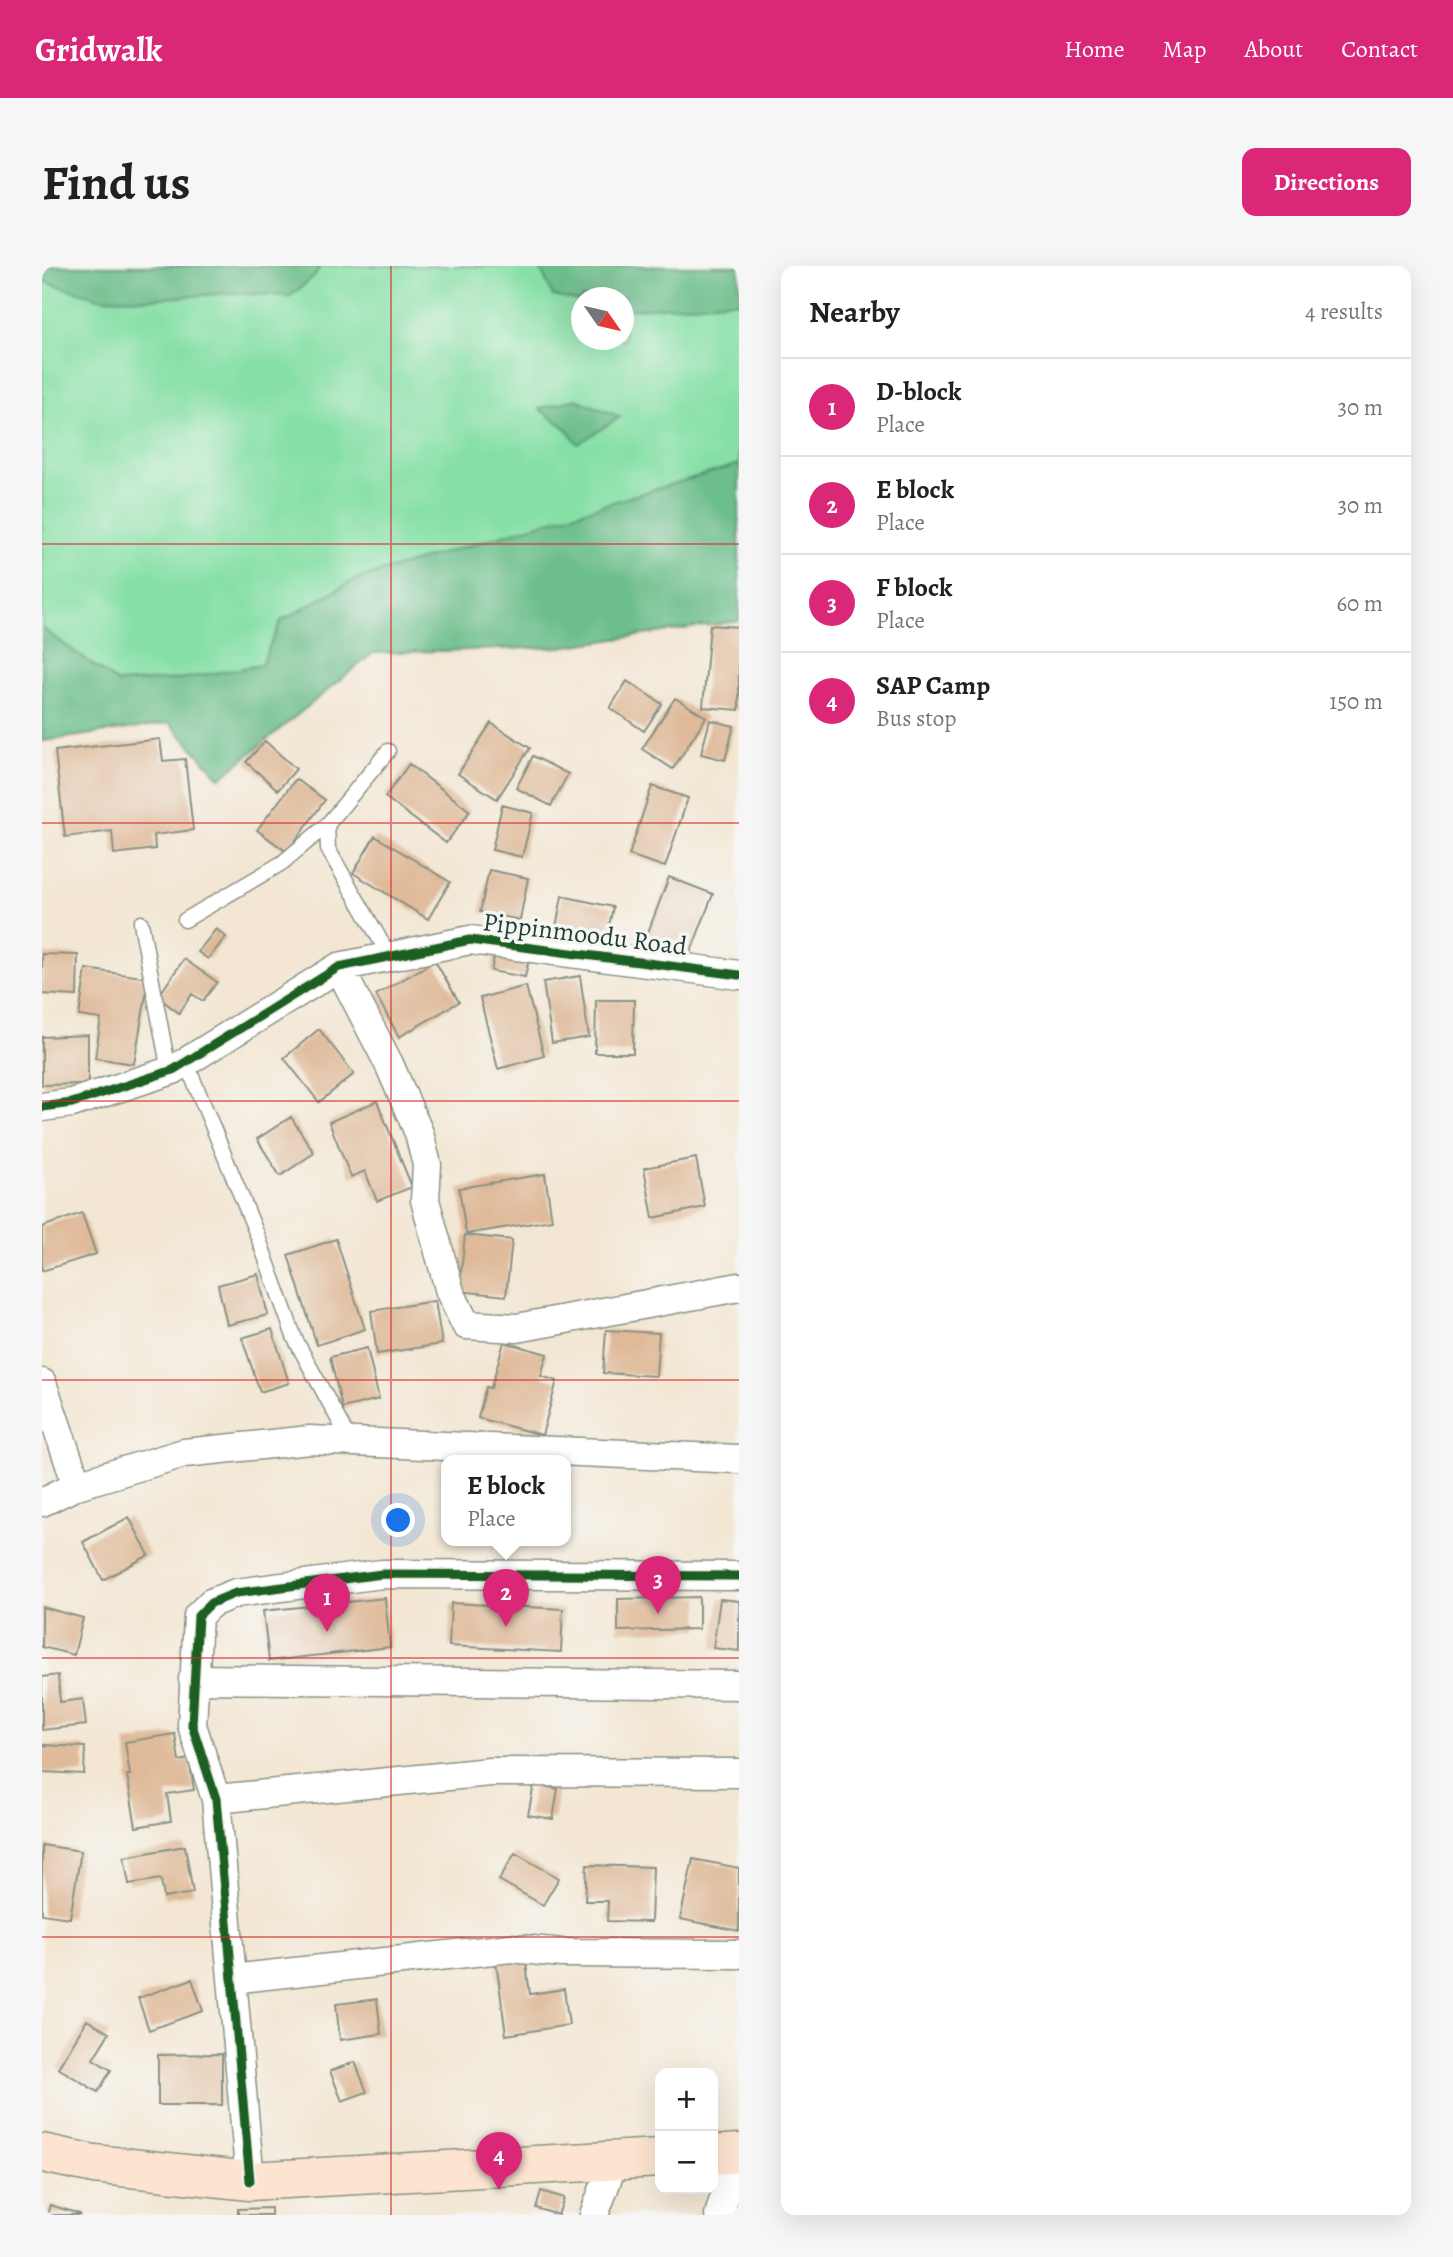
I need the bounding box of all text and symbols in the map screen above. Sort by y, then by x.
text: Gridwalk [35,27,162,72]
text: Home [1064,33,1125,65]
text: Map [1163,33,1207,65]
text: About [1245,33,1303,65]
text: Contact [1341,33,1418,65]
button: Directions [1242,148,1411,216]
text: Find us [42,149,190,216]
north arrow [571,287,634,350]
text: Nearby [809,292,900,332]
text: 4 results [1305,296,1383,327]
text: D-block [876,374,961,409]
text: 1 [828,392,836,423]
text: 30 m [1337,392,1383,423]
text: Place [876,409,925,440]
text: E block [876,472,954,507]
text: 2 [826,490,838,521]
text: 30 m [1337,490,1383,521]
text: Place [876,507,925,538]
text: F block [876,570,952,605]
text: 3 [827,588,837,619]
text: 60 m [1336,588,1383,619]
text: Place [876,605,925,636]
text: SAP Camp [876,668,990,703]
text: 4 [827,686,837,717]
text: 150 m [1329,686,1383,717]
text: Bus stop [876,703,956,734]
street label: Pippinmoodu Road [481,904,689,964]
popup [441,1455,571,1546]
text: E block [467,1468,545,1503]
your location [381,1503,415,1537]
text: Place [467,1503,516,1534]
pin: 3 [635,1556,681,1614]
pin: 2 [483,1569,529,1627]
pin: 1 [304,1574,350,1632]
map controls [655,2068,718,2194]
button: + [655,2068,718,2131]
button: − [655,2131,718,2194]
pin: 4 [476,2132,522,2190]

